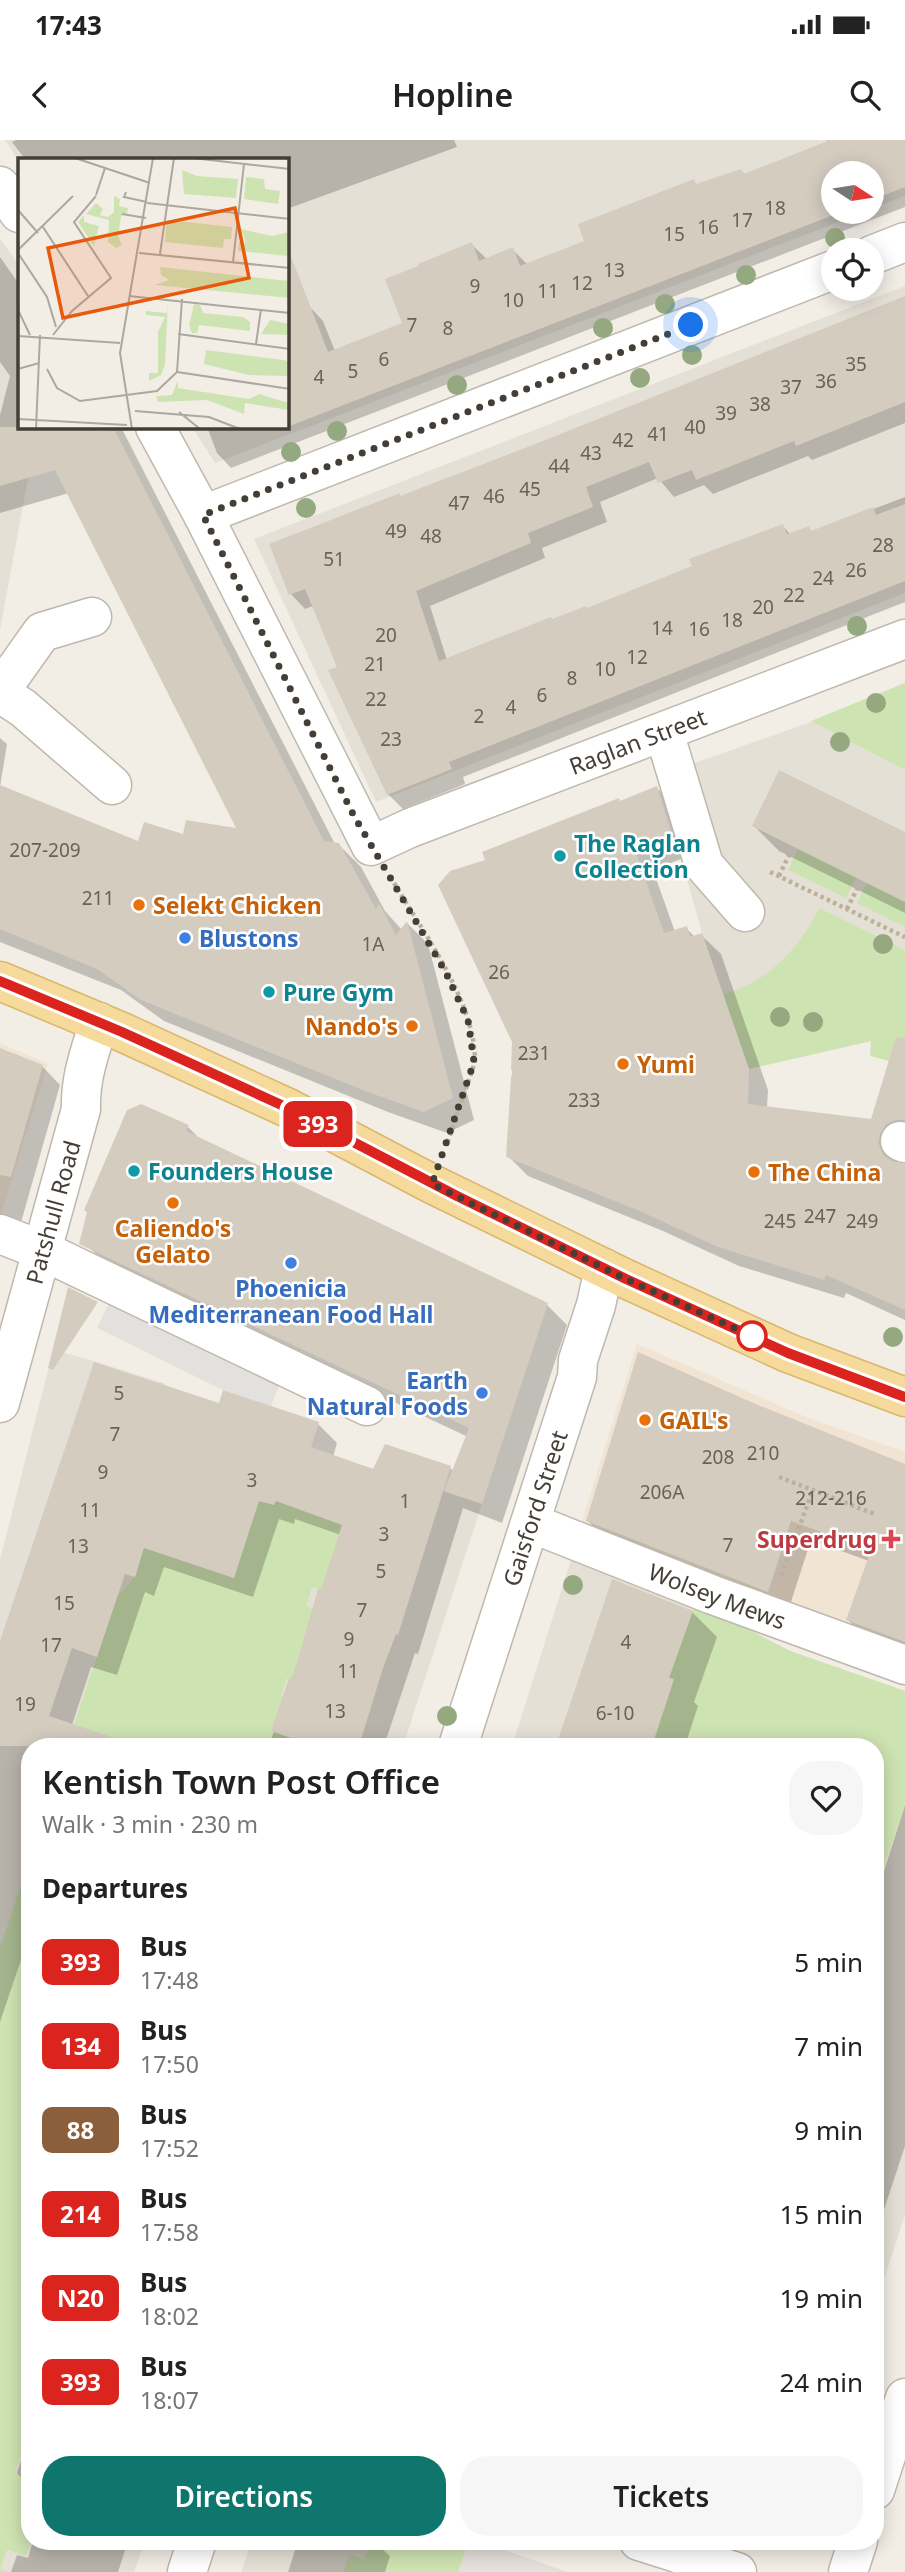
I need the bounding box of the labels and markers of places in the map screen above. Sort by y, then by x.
place label: The Raglan Collection [574,827,701,885]
marker: The Raglan Collection [552,848,568,864]
place label: Selekt Chicken [153,889,322,921]
marker: Selekt Chicken [131,897,147,913]
place label: Blustons [199,922,299,954]
marker: Blustons [177,930,193,946]
place label: Pure Gym [283,976,394,1008]
marker: Pure Gym [261,984,277,1000]
place label: Nando's [305,1010,398,1042]
marker: Nando's [404,1018,420,1034]
place label: Yumi [637,1048,695,1080]
marker: Yumi [615,1056,631,1072]
place label: Founders House [148,1155,333,1187]
place label: The China [768,1156,881,1188]
marker: Founders House [126,1163,142,1179]
marker: The China [746,1164,762,1180]
marker: Caliendo's Gelato [165,1195,181,1211]
place label: Caliendo's Gelato [115,1212,231,1270]
marker: Phoenicia Mediterranean Food Hall [283,1255,299,1271]
place label: Phoenicia Mediterranean Food Hall [149,1272,433,1330]
unlabelled marker [737,1321,767,1351]
place label: Earth Natural Foods [307,1364,468,1422]
marker: Earth Natural Foods [474,1385,490,1401]
place label: GAIL's [659,1404,729,1436]
marker: GAIL's [637,1412,653,1428]
place label: Superdrug [757,1523,877,1555]
marker: Superdrug [883,1531,899,1547]

